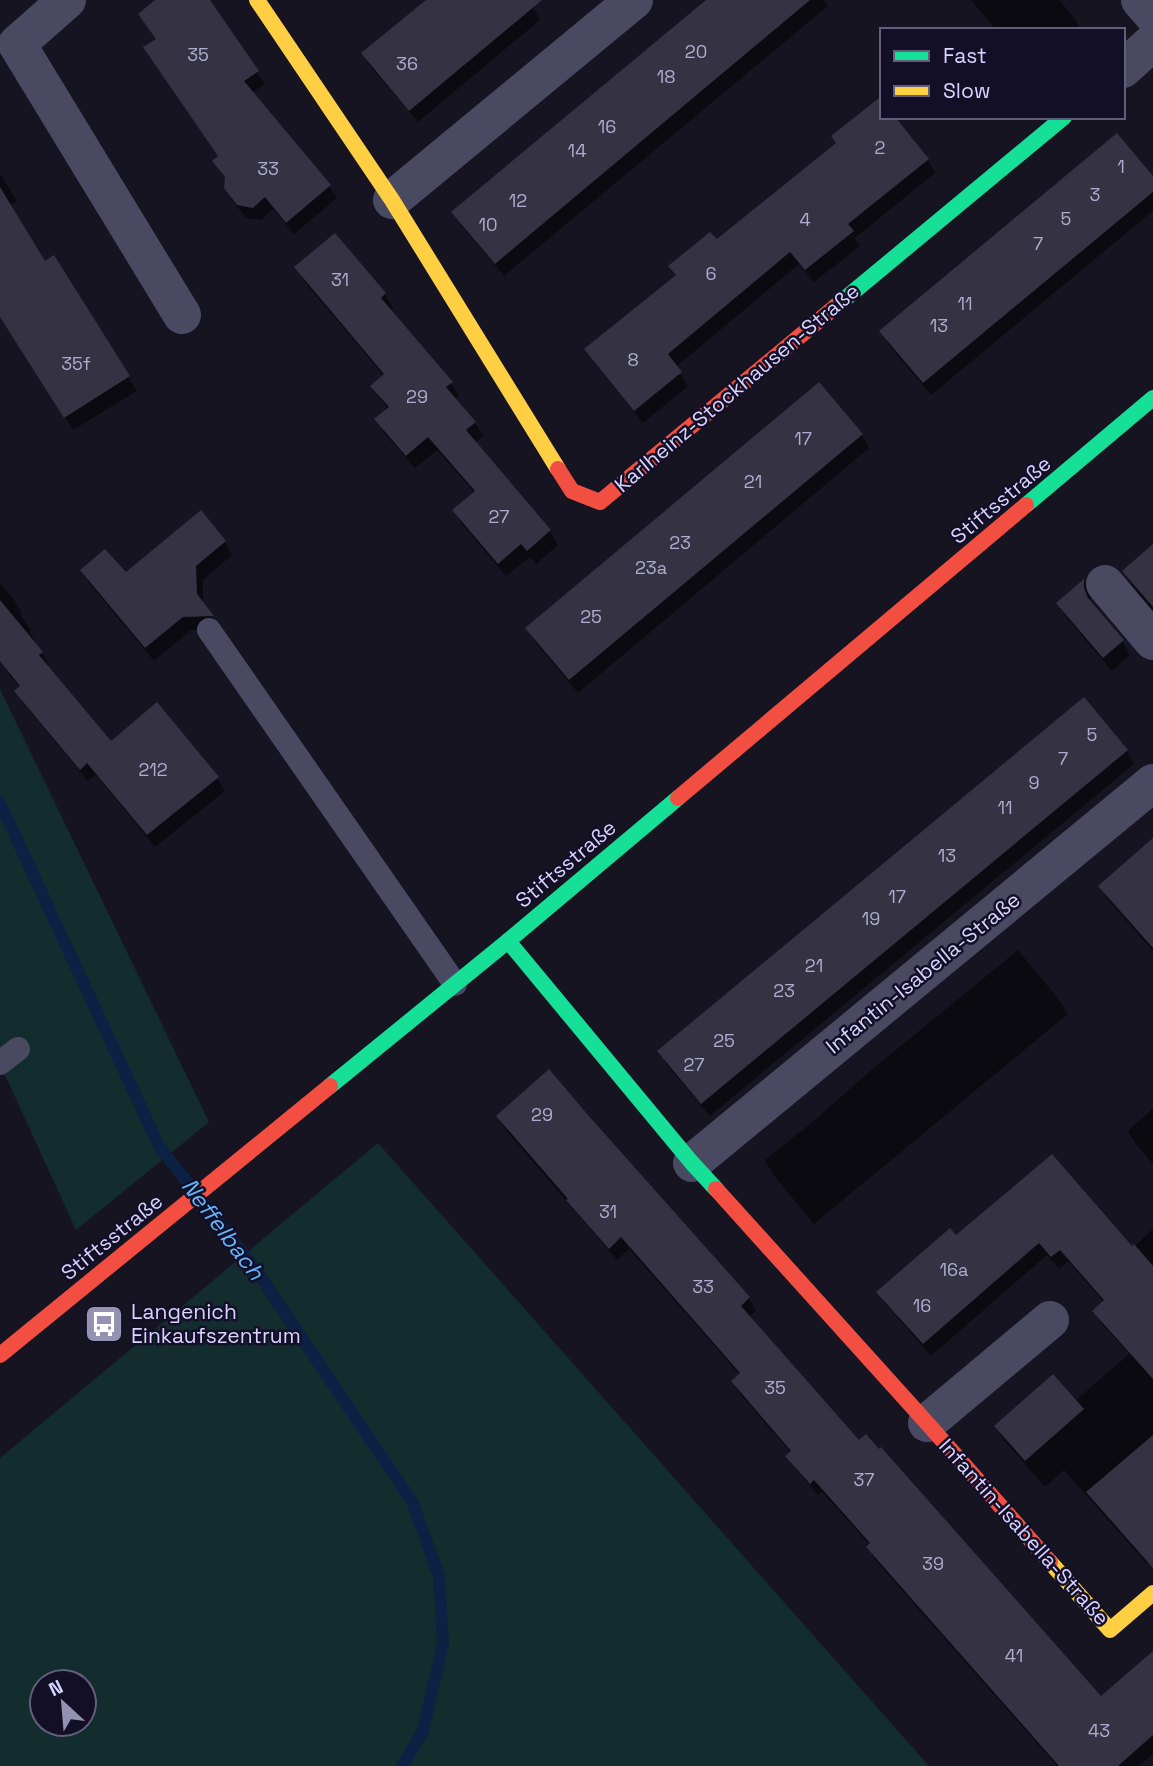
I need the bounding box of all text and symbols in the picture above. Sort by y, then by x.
legend [880,28,1125,119]
house number: 20 [685,40,707,63]
text: Fast [943,42,987,69]
house number: 35 [187,43,209,66]
house number: 36 [396,52,418,75]
house number: 18 [657,65,675,88]
text: Slow [943,77,991,104]
house number: 16 [598,115,616,138]
house number: 2 [875,136,885,159]
house number: 14 [568,139,586,162]
house number: 1 [1117,155,1125,178]
house number: 33 [257,157,279,180]
house number: 3 [1090,183,1100,206]
house number: 12 [509,189,527,212]
house number: 5 [1061,207,1071,230]
house number: 4 [799,208,811,231]
house number: 10 [478,213,498,236]
house number: 7 [1033,232,1043,255]
house number: 6 [705,262,717,285]
house number: 31 [331,268,349,291]
street label: Karlheinz-Stockhausen-Straße [609,277,865,498]
house number: 11 [957,292,973,315]
house number: 13 [930,314,948,337]
house number: 8 [627,348,639,371]
house number: 35f [61,352,91,375]
house number: 29 [406,385,428,408]
house number: 17 [794,427,812,450]
street label: Stiftsstraße [945,450,1056,550]
house number: 21 [744,470,762,493]
house number: 27 [489,505,509,528]
house number: 23 [669,531,691,554]
house number: 23a [635,556,667,579]
house number: 25 [580,605,602,628]
house number: 5 [1087,723,1097,746]
house number: 7 [1058,747,1068,770]
house number: 212 [138,758,168,781]
house number: 9 [1028,771,1040,794]
house number: 11 [997,796,1013,819]
street label: Stiftsstraße [510,814,621,914]
house number: 13 [938,844,956,867]
house number: 17 [888,885,906,908]
street label: Infantin-Isabella-Straße [820,886,1025,1059]
house number: 19 [862,907,880,930]
house number: 21 [805,954,823,977]
house number: 23 [773,979,795,1002]
house number: 25 [713,1029,735,1052]
house number: 27 [684,1053,704,1076]
house number: 29 [531,1103,553,1126]
water label: Neffelbach [175,1172,272,1287]
street label: Stiftsstraße [55,1187,168,1286]
house number: 31 [599,1200,617,1223]
house number: 16a [940,1258,968,1281]
house number: 33 [692,1275,714,1298]
house number: 16 [913,1294,931,1317]
place label: Langenich Einkaufszentrum [131,1298,301,1349]
bus stop icon: Langenich Einkaufszentrum [83,1303,125,1345]
house number: 35 [764,1376,786,1399]
street label: Infantin-Isabella-Straße [933,1433,1115,1631]
house number: 37 [853,1468,875,1491]
house number: 39 [922,1552,944,1575]
house number: 41 [1005,1644,1023,1667]
north arrow [28,1668,98,1738]
text: N [45,1674,67,1702]
house number: 43 [1088,1719,1110,1742]

